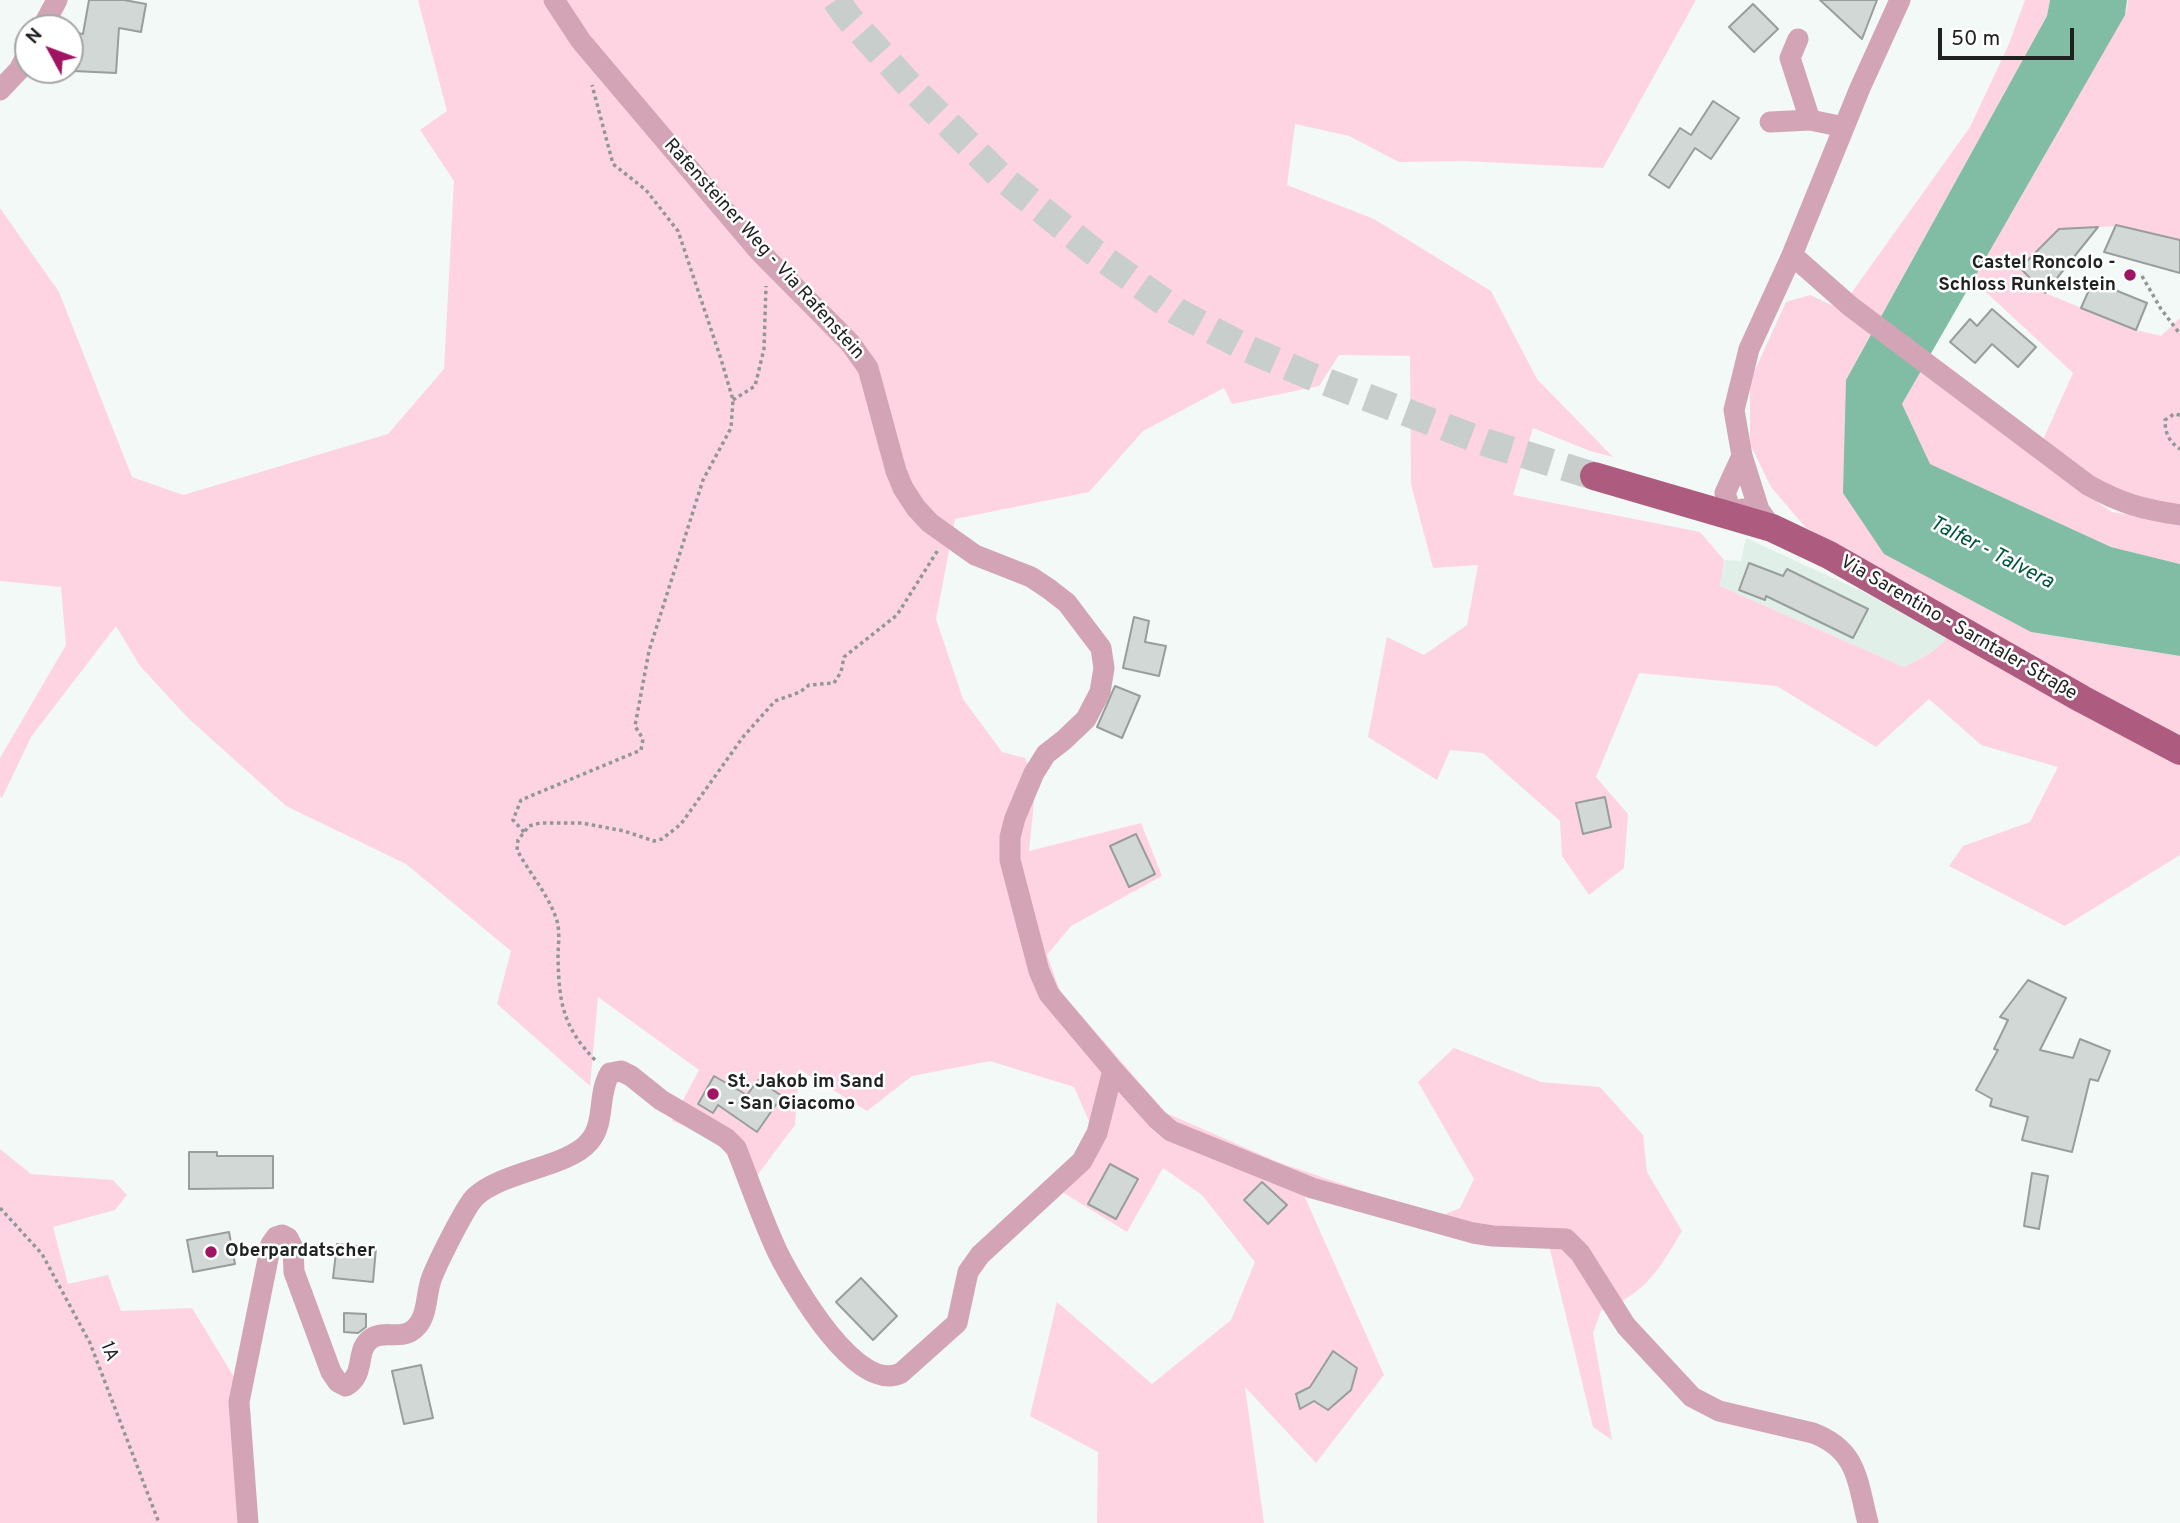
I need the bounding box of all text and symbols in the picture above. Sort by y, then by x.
north arrow [14,14,84,84]
scale bar [1942,14,2078,58]
text: N [21,24,48,50]
text: 50 m [1951,26,2000,53]
street label: Rafensteiner Weg - Via Rafenstein [658,135,868,365]
place label: Castel Roncolo - Schloss Runkelstein [1938,253,2116,297]
marker: Castel Roncolo - Schloss Runkelstein [2122,267,2138,283]
water label: Talfer - Talvera [1925,512,2057,596]
street label: Via Sarentino - Sarntaler Straße [1836,552,2080,706]
place label: St. Jakob im Sand - San Giacomo [727,1072,884,1116]
marker: St. Jakob im Sand - San Giacomo [705,1086,721,1102]
place label: Oberpardatscher [225,1241,375,1263]
marker: Oberpardatscher [203,1244,219,1260]
street label: 1A [94,1339,122,1365]

